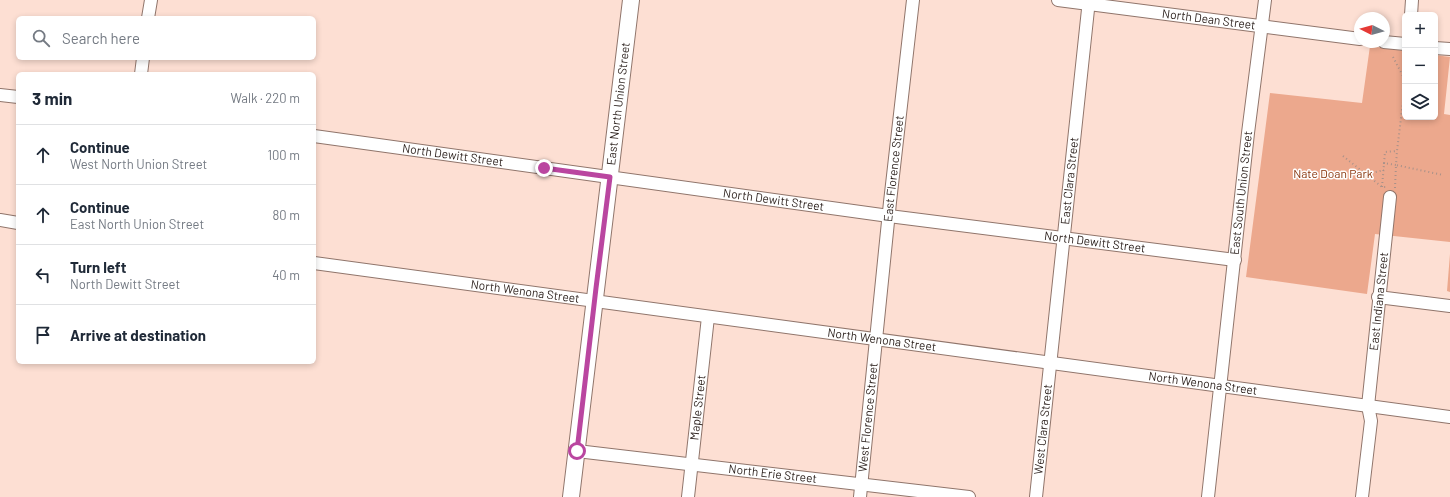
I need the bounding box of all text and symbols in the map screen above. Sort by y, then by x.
street label: North Dean Street [1161,6,1256,31]
north arrow [1354,12,1390,48]
map controls [1402,12,1438,120]
button: + [1402,12,1438,48]
search box [16,16,316,60]
icon: search [30,27,52,49]
text: Search here [62,29,140,47]
street label: East North Union Street [603,41,632,166]
button: − [1402,48,1438,84]
button: layers [1402,84,1438,120]
text: 3 min [32,88,72,108]
text: Walk · 220 m [230,90,300,106]
street label: East Florence Street [880,115,906,223]
street label: East South Union Street [1227,130,1254,255]
street label: East Clara Street [1057,136,1080,225]
text: Continue [70,138,130,156]
street label: North Dewitt Street [401,140,504,168]
icon: ahead [32,144,54,166]
text: 100 m [267,147,300,163]
text: West North Union Street [70,156,207,172]
route end [535,159,553,177]
park label: Nate Doan Park [1293,166,1373,180]
street label: North Dewitt Street [722,185,825,213]
text: Continue [70,198,130,216]
icon: ahead [32,204,54,226]
text: 80 m [273,207,300,223]
text: East North Union Street [70,216,204,232]
street label: North Dewitt Street [1044,228,1146,255]
street label: East Indiana Street [1366,251,1390,351]
text: Turn left [70,258,126,276]
icon: left [32,264,54,286]
text: 40 m [272,267,300,283]
text: North Dewitt Street [70,276,180,292]
street label: North Wenona Street [470,276,580,305]
icon: arrive [32,324,54,346]
street label: North Wenona Street [827,325,937,353]
text: Arrive at destination [70,326,206,344]
street label: West Florence Street [855,362,880,473]
street label: North Wenona Street [1148,368,1258,397]
street label: Maple Street [686,374,708,441]
street label: West Clara Street [1030,383,1054,475]
route start [568,442,586,460]
street label: North Erie Street [728,461,818,485]

